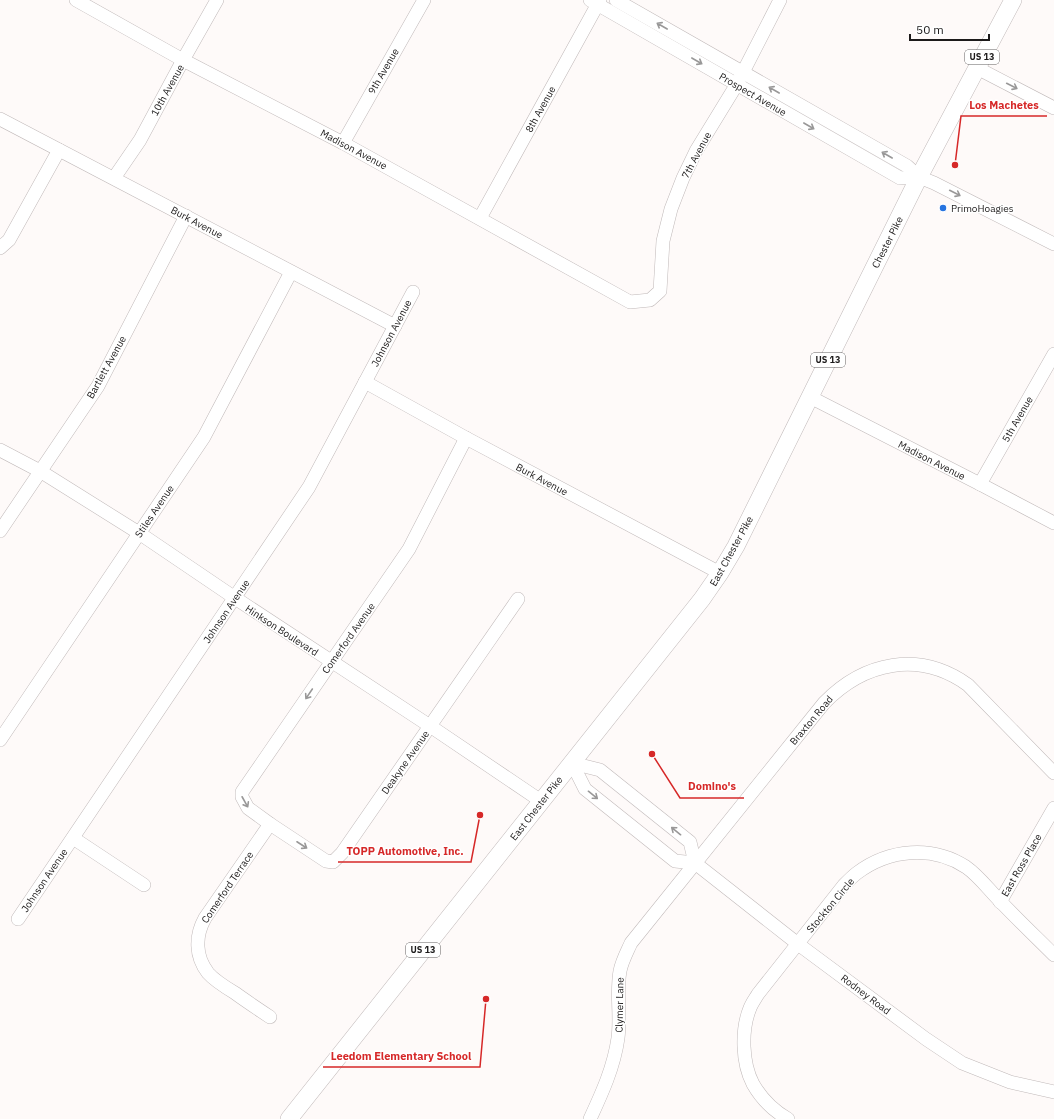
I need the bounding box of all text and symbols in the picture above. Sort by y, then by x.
scale bar [910,16,989,42]
one-way arrow [656,21,668,29]
text: 50 m [916,22,944,37]
street label: 9th Avenue [365,46,402,97]
road number: US 13 [965,50,999,64]
one-way arrow [691,58,703,66]
street label: 10th Avenue [148,62,187,118]
street label: Prospect Avenue [717,70,789,119]
one-way arrow [1005,82,1017,90]
street label: 8th Avenue [522,83,559,135]
one-way arrow [769,86,781,94]
callout: Los Machetes [961,93,1047,116]
text: Los Machetes [969,98,1039,112]
one-way arrow [803,122,815,130]
street label: Madison Avenue [318,126,390,173]
street label: 7th Avenue [679,129,714,181]
one-way arrow [881,151,893,158]
one-way arrow [948,190,960,197]
place label: PrimoHoagies [951,202,1014,215]
street label: Burk Avenue [169,203,225,242]
marker: PrimoHoagies [938,203,948,213]
street label: Chester Pike [869,214,906,270]
street label: Johnson Avenue [368,297,415,369]
street label: Bartlett Avenue [84,333,129,401]
road number: US 13 [811,353,845,367]
street label: 5th Avenue [999,394,1036,445]
street label: Madison Avenue [896,438,968,483]
street label: Burk Avenue [514,460,570,499]
street label: Stiles Avenue [132,482,177,540]
street label: East Chester Pike [707,513,756,589]
street label: Johnson Avenue [200,577,253,646]
street label: Comerford Avenue [319,600,378,676]
street label: Hinkson Boulevard [243,602,321,659]
one-way arrow [305,688,313,699]
street label: Braxton Road [787,693,836,748]
street label: Deakyne Avenue [379,728,432,797]
street label: East Chester Pike [507,773,566,843]
callout: Domino's [680,775,744,798]
text: Domino's [688,779,736,793]
one-way arrow [588,790,599,799]
one-way arrow [242,796,250,808]
one-way arrow [671,826,682,835]
street label: East Ross Place [998,831,1045,899]
callout: TOPP Automotive, Inc. [338,839,471,862]
one-way arrow [297,841,308,849]
text: TOPP Automotive, Inc. [346,844,464,858]
street label: Johnson Avenue [18,846,71,915]
street label: Comerford Terrace [199,848,257,926]
street label: Stockton Circle [804,875,857,935]
road number: US 13 [406,943,440,957]
street label: Rodney Road [838,971,893,1017]
street label: Clymer Lane [613,977,626,1033]
callout: Leedom Elementary School [323,1044,480,1067]
text: Leedom Elementary School [331,1049,472,1063]

